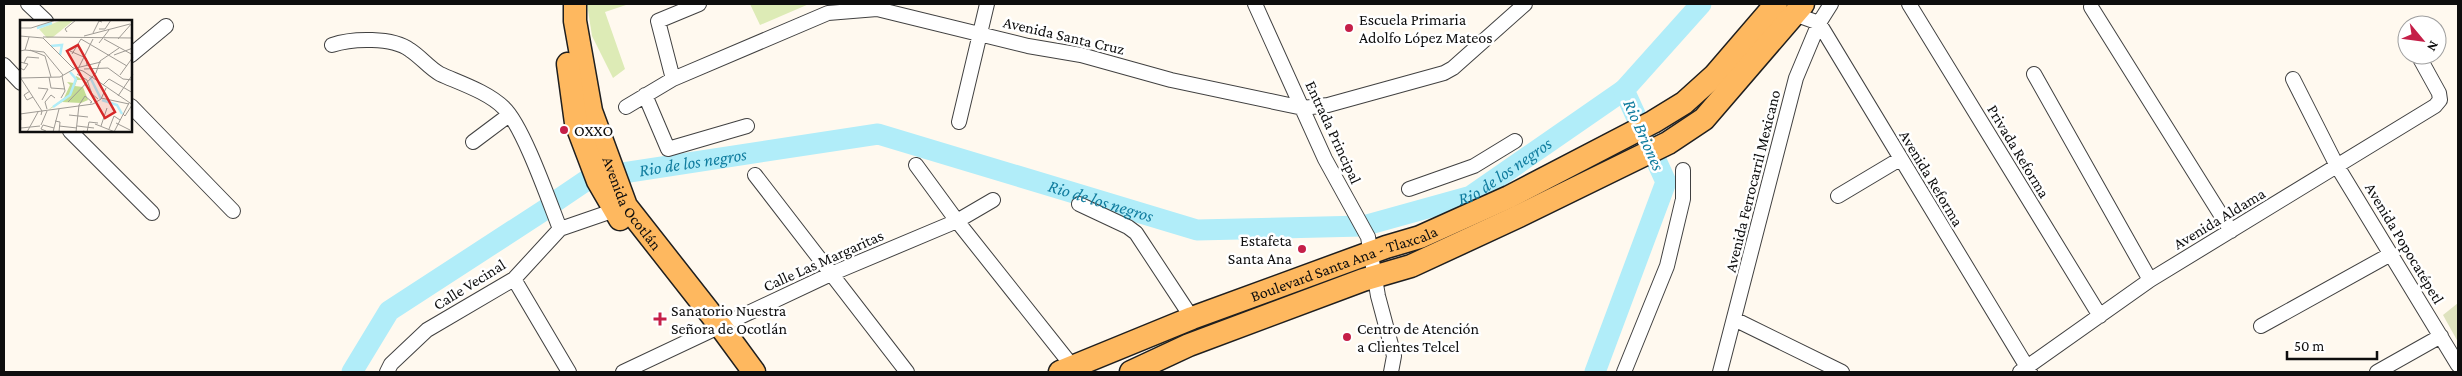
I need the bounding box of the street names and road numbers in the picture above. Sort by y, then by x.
street label: Avenida Santa Cruz [1002,13,1126,58]
street label: Entrada Principal [1301,78,1365,187]
street label: Avenida Ferrocarril Mexicano [1722,88,1783,274]
street label: Privada Reforma [1984,102,2053,201]
street label: Avenida Reforma [1896,127,1967,230]
street label: Avenida Ocotlán [599,154,665,254]
street label: Avenida Popocatépetl [2361,180,2447,307]
street label: Avenida Aldama [2170,184,2269,253]
street label: Boulevard Santa Ana - Tlaxcala [1248,222,1441,305]
street label: Calle Las Margaritas [760,226,886,296]
street label: Calle Vecinal [430,256,508,313]

